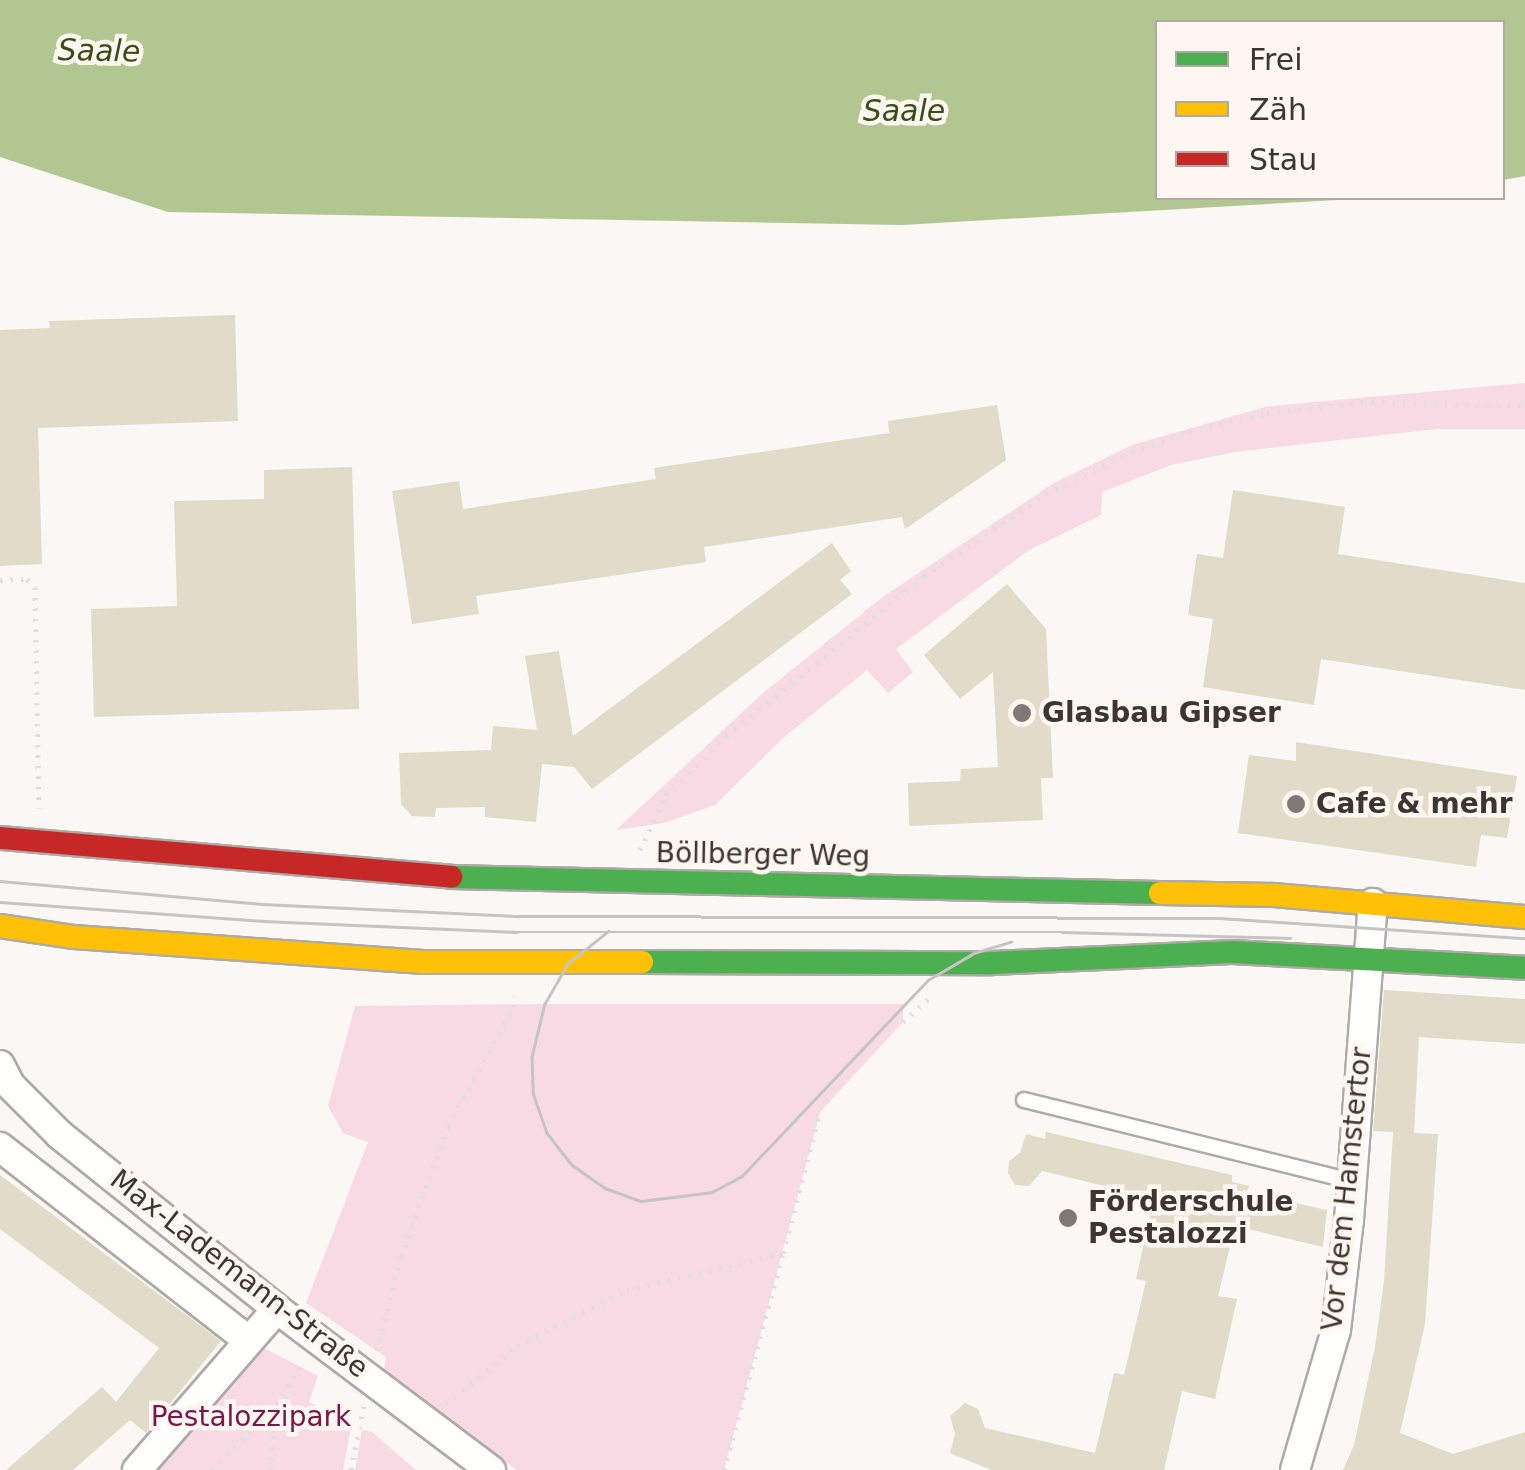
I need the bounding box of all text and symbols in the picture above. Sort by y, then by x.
legend [1155,20,1505,200]
water label: Saale [57,32,141,70]
text: Frei [1249,42,1303,77]
text: Zäh [1249,92,1307,127]
water label: Saale [863,93,945,129]
text: Stau [1249,142,1317,177]
place label: Glasbau Gipser [1042,696,1281,730]
marker: Glasbau Gipser [1011,702,1033,724]
place label: Cafe & mehr [1316,787,1512,821]
marker: Cafe & mehr [1285,793,1307,815]
street label: Böllberger Weg [656,836,870,874]
street label: Vor dem Hamstertor [1315,1045,1379,1333]
street label: Max-Lademann-Straße [103,1163,375,1385]
place label: Förderschule Pestalozzi [1088,1185,1294,1251]
marker: Förderschule Pestalozzi [1057,1207,1079,1229]
park label: Pestalozzipark [151,1400,351,1434]

